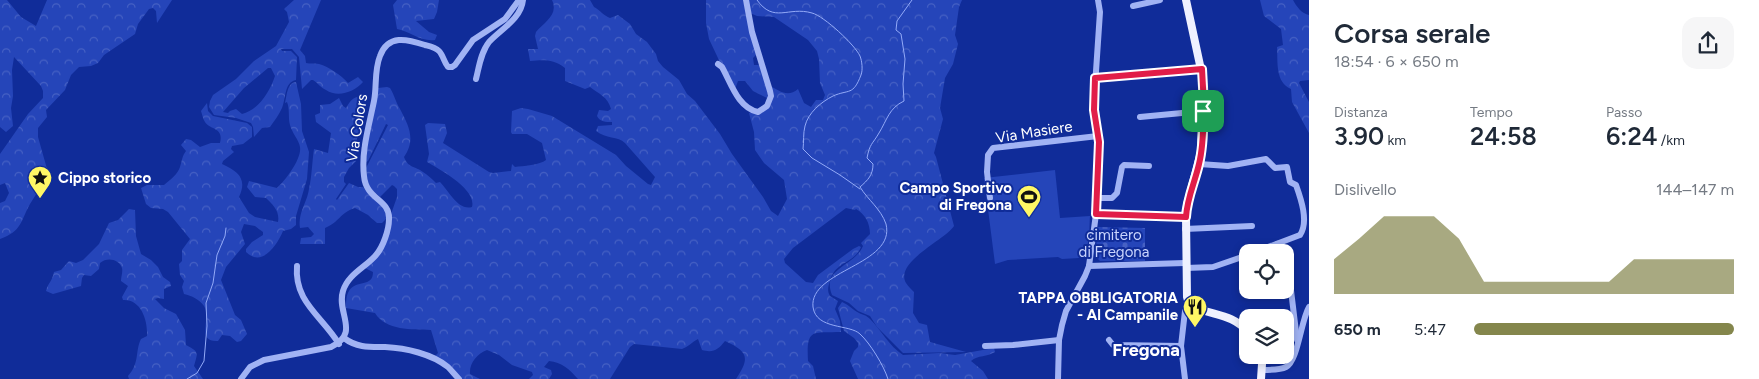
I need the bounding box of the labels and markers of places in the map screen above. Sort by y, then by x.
pin [1182,90,1224,132]
place icon: Cippo storico [27,165,53,199]
place label: Cippo storico [58,169,152,187]
place label: Campo Sportivo di Fregona [899,179,1012,214]
sports icon: Campo Sportivo di Fregona [1016,184,1042,218]
place label: TAPPA OBBLIGATORIA - Al Campanile [1019,289,1179,324]
restaurant icon: TAPPA OBBLIGATORIA - Al Campanile [1182,294,1208,328]

